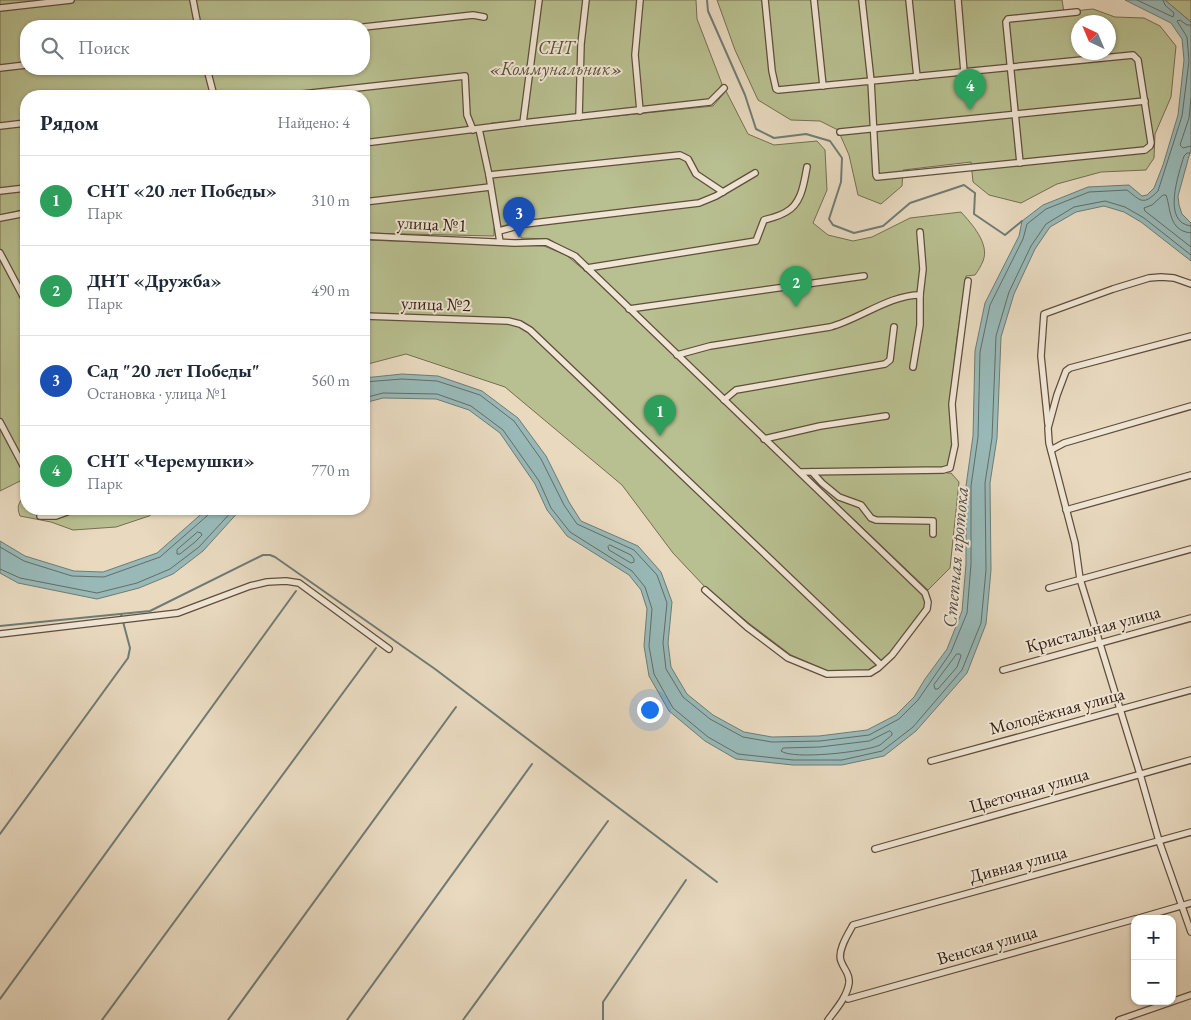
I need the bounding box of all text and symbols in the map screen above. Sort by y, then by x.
north arrow [1071,15,1116,60]
search box [20,20,370,75]
icon: search [38,34,66,62]
text: Поиск [78,35,130,60]
park label: СНТ «Коммунальник» [489,36,623,81]
pin: 4 [954,69,986,110]
text: Рядом [40,109,99,136]
text: Найдено: 4 [278,112,350,133]
text: СНТ «20 лет Победы» [87,178,277,203]
text: 1 [52,190,60,211]
text: 310 m [311,190,350,211]
pin: 3 [503,197,535,238]
text: Парк [87,203,123,224]
street label: улица №1 [397,210,468,237]
pin: 2 [780,266,812,307]
text: ДНТ «Дружба» [87,268,222,293]
text: 2 [52,280,60,301]
text: 490 m [311,280,350,301]
street label: улица №2 [401,291,472,316]
text: Парк [87,293,123,314]
text: Сад "20 лет Победы" [87,358,260,383]
text: 3 [52,370,60,391]
text: 560 m [311,370,350,391]
text: Остановка · улица №1 [87,383,227,404]
pin: 1 [644,395,676,436]
text: СНТ «Черемушки» [87,448,255,473]
text: 4 [52,460,60,481]
text: 770 m [311,460,350,481]
text: Парк [87,473,123,494]
water label: Степная протока [937,485,974,629]
street label: Кристальная улица [1023,599,1164,658]
street label: Молодёжная улица [987,681,1128,740]
your location [637,697,663,723]
street label: Цветочная улица [966,761,1092,818]
street label: Дивная улица [967,839,1070,888]
map controls [1131,915,1176,1005]
button: + [1131,915,1176,960]
street label: Венская улица [934,919,1040,970]
button: − [1131,960,1176,1005]

